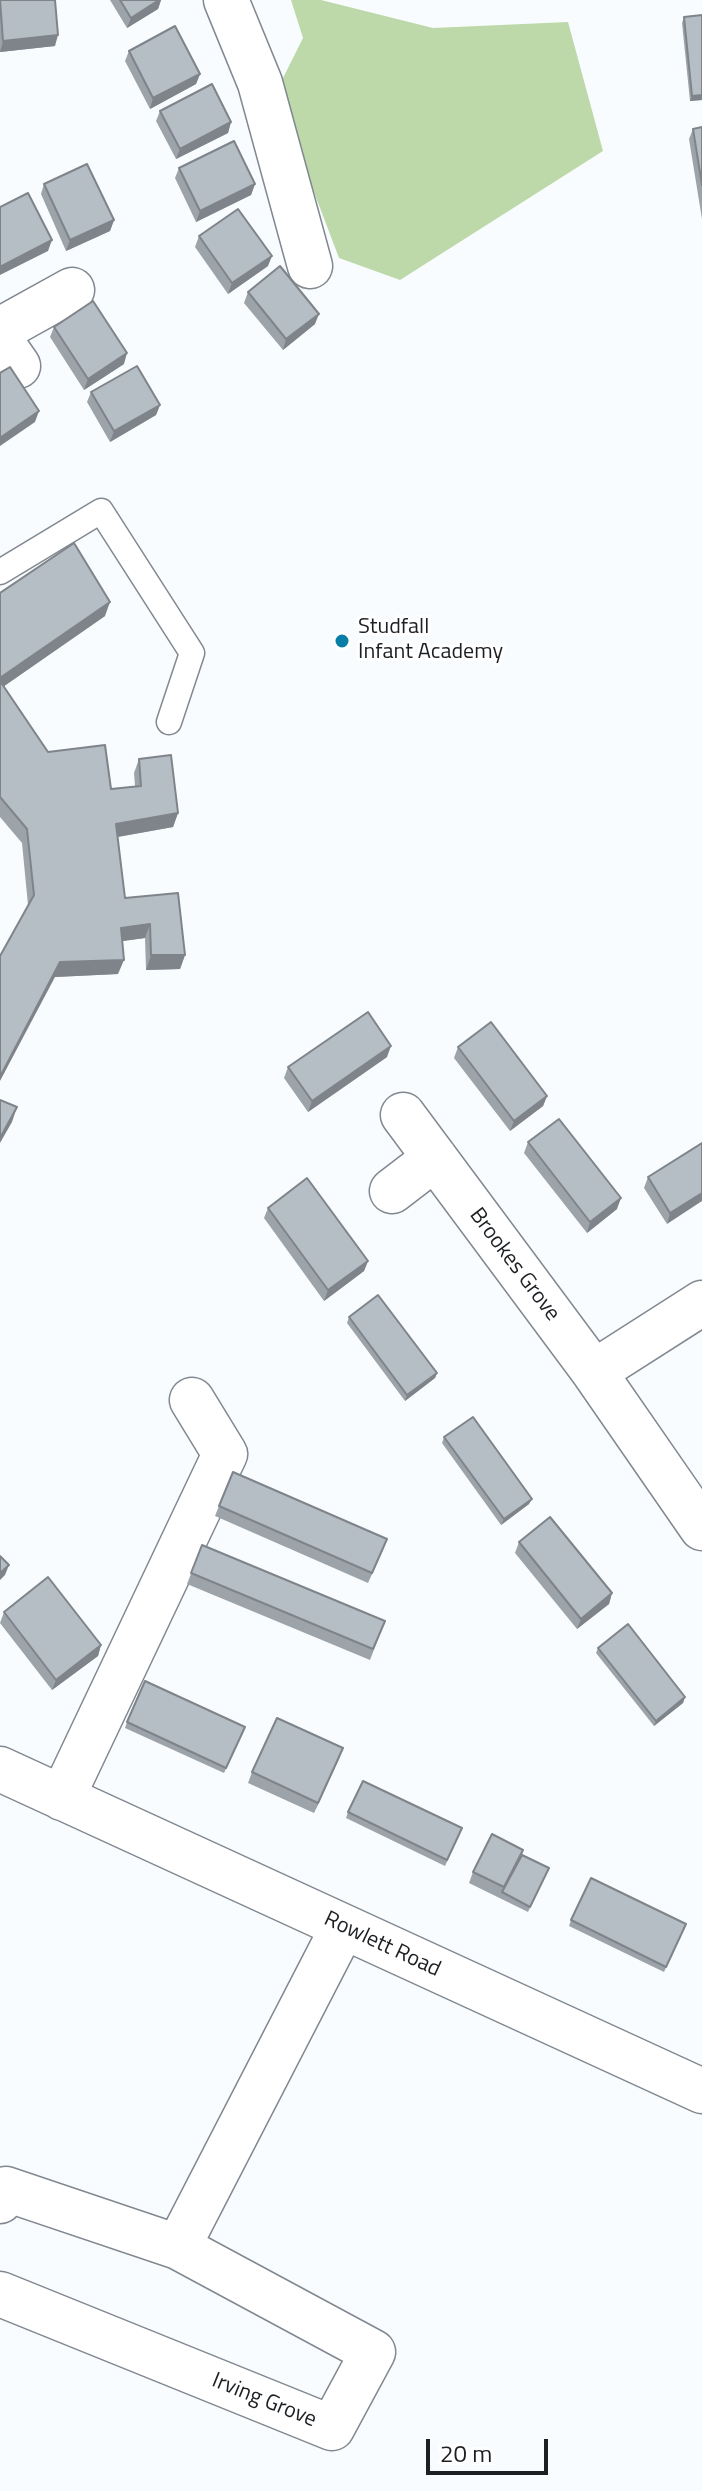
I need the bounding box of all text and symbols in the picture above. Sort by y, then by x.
place label: Studfall Infant Academy [358,615,503,666]
marker: Studfall Infant Academy [333,632,351,650]
street label: Brookes Grove [463,1203,565,1327]
street label: Rowlett Road [319,1906,445,1984]
street label: Irving Grove [208,2368,320,2434]
scale bar [430,2423,552,2473]
text: 20 m [440,2435,492,2471]

